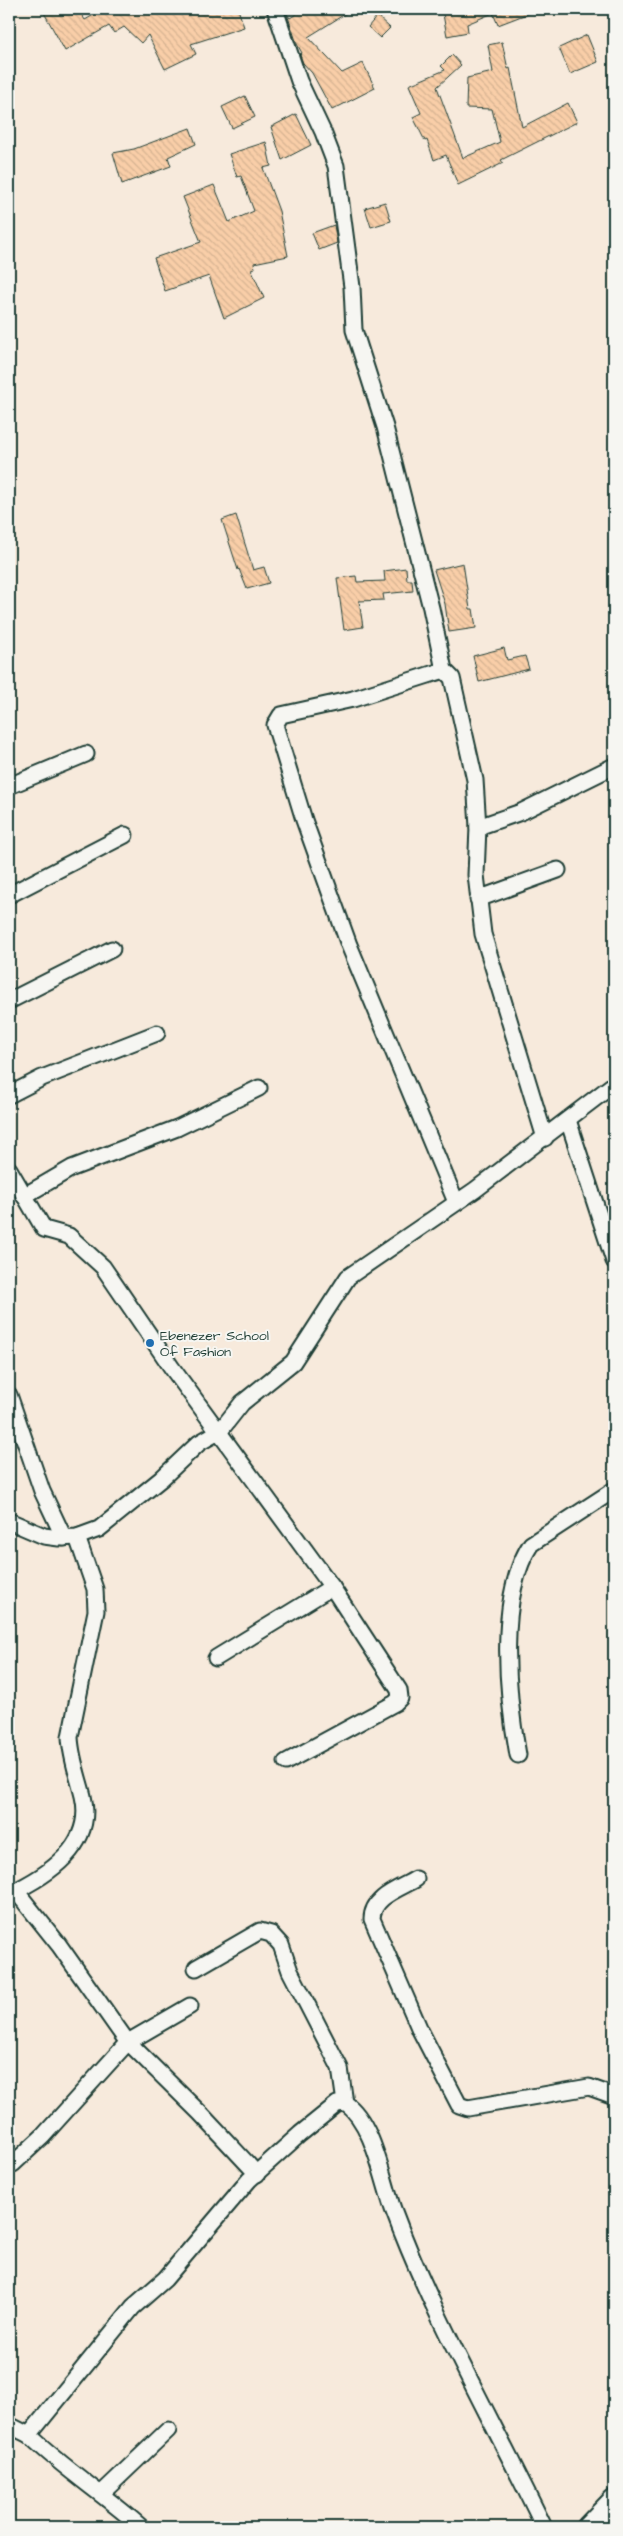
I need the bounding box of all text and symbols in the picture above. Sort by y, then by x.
place label: Ebenezer School Of Fashion [160,1326,269,1362]
marker: Ebenezer School Of Fashion [144,1337,156,1349]

